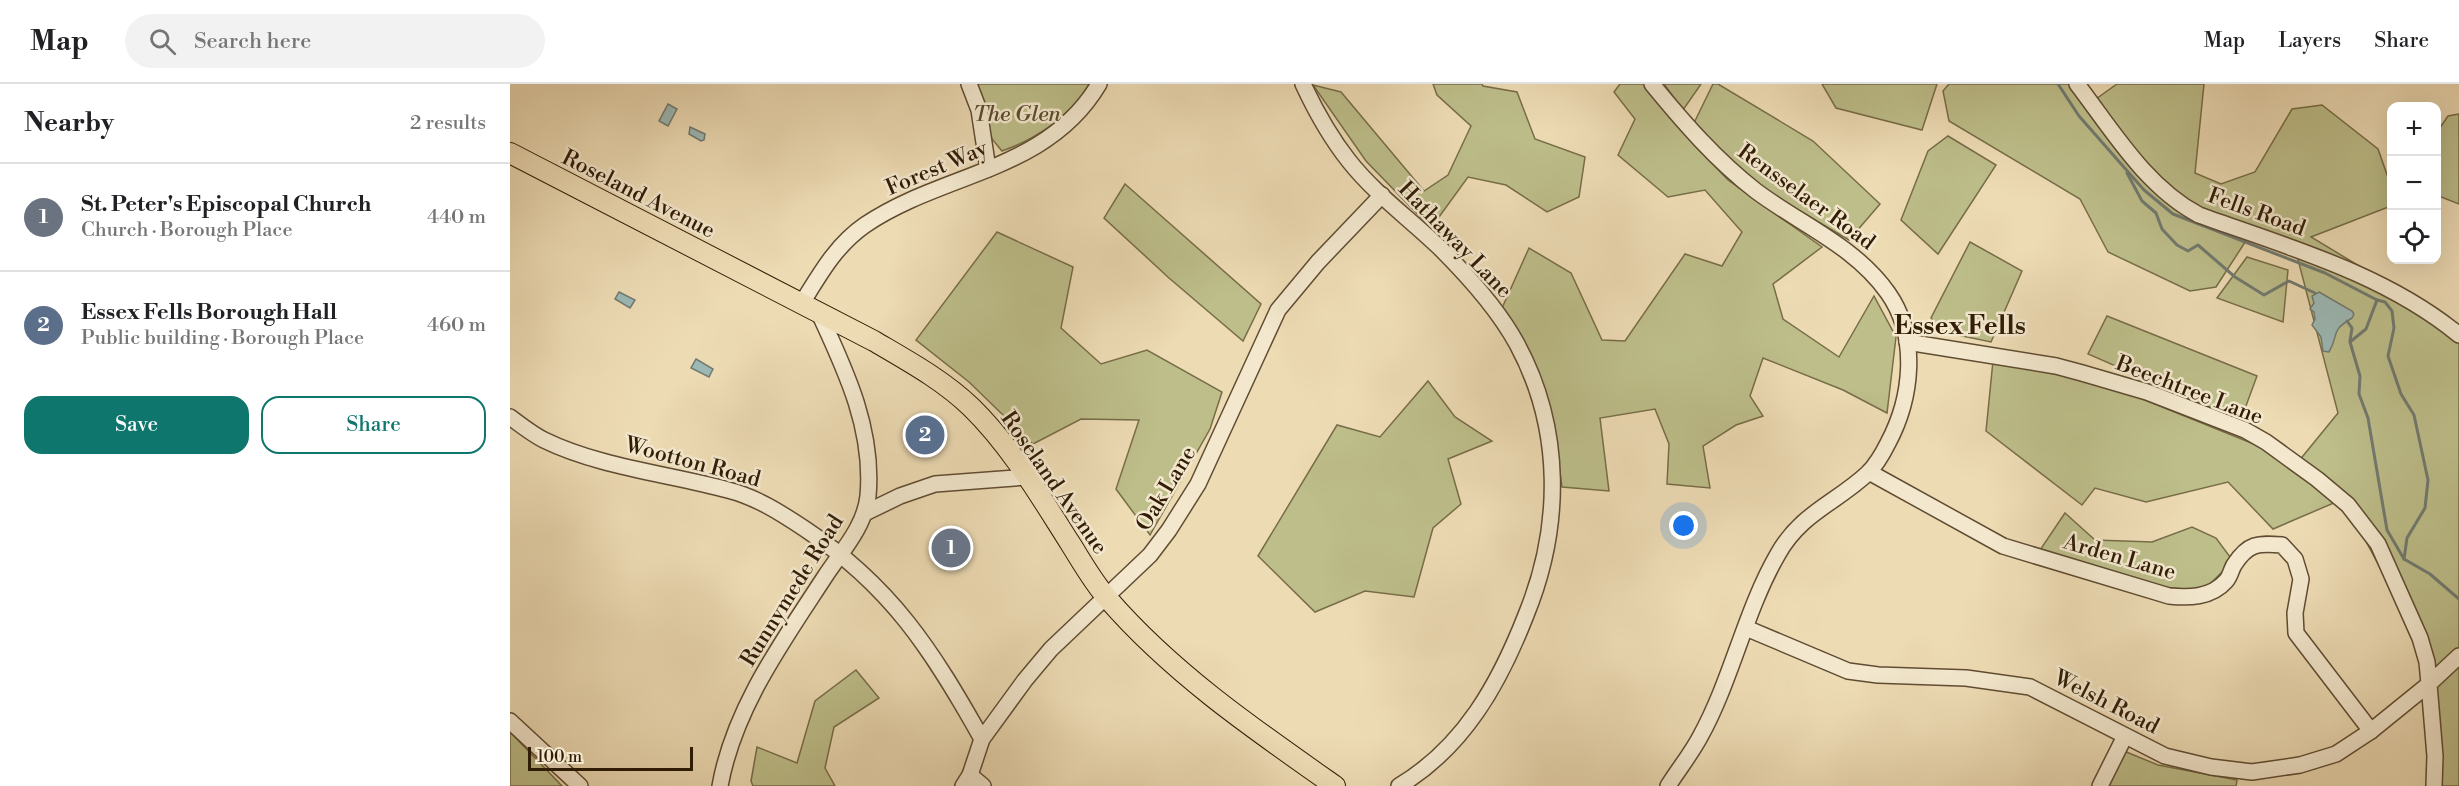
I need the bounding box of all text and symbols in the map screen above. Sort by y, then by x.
search box [125,14,545,68]
text: Map [30,24,89,59]
icon: search [146,25,179,58]
text: Search here [194,28,311,55]
text: Map [2204,28,2245,54]
text: Layers [2278,28,2341,54]
text: Share [2374,28,2429,54]
park label: The Glen [973,101,1062,128]
map controls [2387,102,2441,264]
button: + [2387,102,2441,156]
text: Nearby [24,107,114,139]
text: 2 results [410,111,486,136]
street label: Forest Way [882,135,992,202]
street label: Rensselaer Road [1732,138,1881,256]
street label: Roseland Avenue [557,144,719,245]
button: − [2387,156,2441,210]
street label: Hathaway Lane [1392,176,1518,304]
street label: Fells Road [2204,182,2310,243]
text: St. Peter's Episcopal Church [81,191,371,218]
text: 1 [39,205,48,230]
text: 440 m [427,205,486,230]
button: locate [2387,210,2441,264]
text: Church · Borough Place [81,218,293,243]
text: Essex Fells Borough Hall [81,299,337,326]
district label: Essex Fells [1894,310,2026,342]
text: 2 [37,313,50,338]
text: 460 m [427,313,486,338]
text: Public building · Borough Place [81,326,364,351]
street label: Beechtree Lane [2111,350,2267,431]
button: Save [24,396,249,454]
button: Share [261,396,486,454]
street label: Roseland Avenue [994,406,1113,560]
pin: 2 [906,412,944,458]
street label: Wootton Road [621,431,764,494]
street label: Oak Lane [1130,441,1202,536]
street label: Runnymede Road [735,509,850,672]
your location [1669,511,1698,540]
pin: 1 [932,526,970,570]
street label: Arden Lane [2059,528,2179,586]
street label: Welsh Road [2048,664,2164,741]
scale bar [528,744,693,772]
text: 100 m [537,747,582,767]

